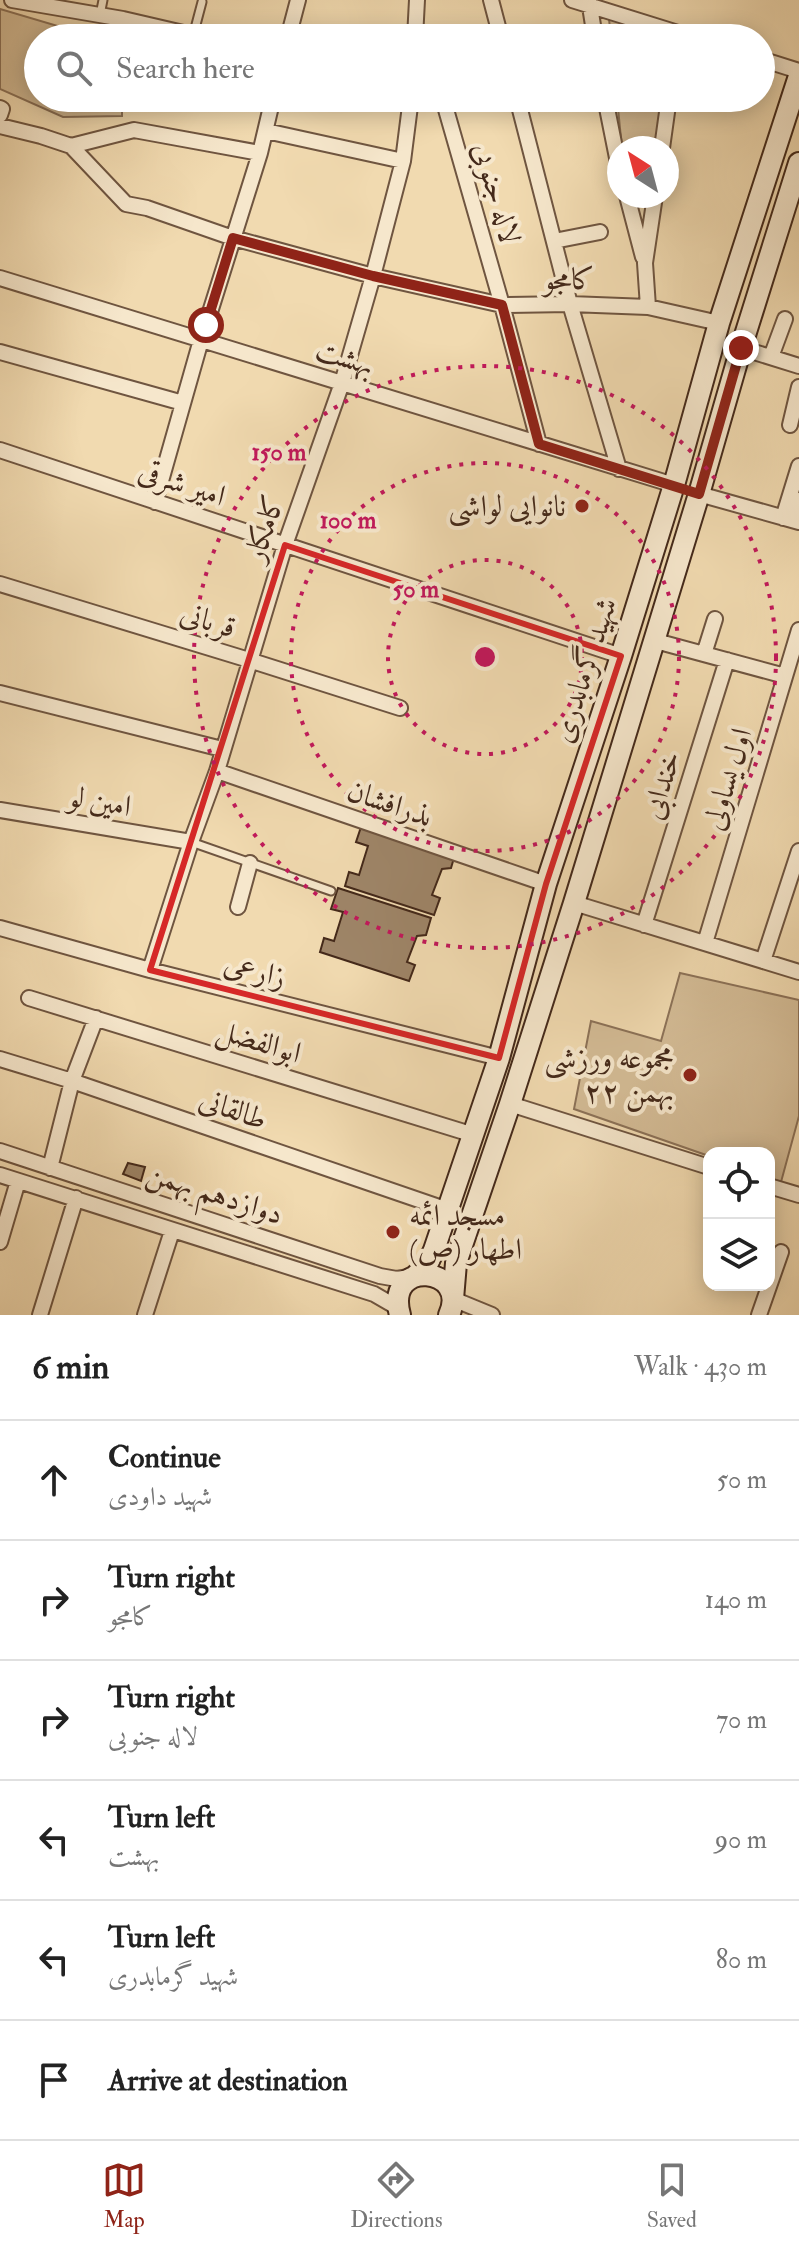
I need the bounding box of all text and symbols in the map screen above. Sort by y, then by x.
search box [24,24,775,112]
icon: search [52,46,96,90]
text: Search here [116,50,255,87]
north arrow [607,136,679,208]
street label: لاله جنوبی [463,138,529,249]
street label: کامجو [540,261,595,298]
route start [188,307,224,343]
route end [723,330,759,366]
street label: بهشت [311,331,379,384]
text: 150 m [252,437,307,468]
street label: امیر شرقی [133,452,230,516]
place label: نانوایی لواشی [448,488,566,527]
street label: کامکار [235,490,293,569]
marker: نانوایی لواشی [573,497,591,515]
text: 100 m [320,505,377,536]
text: 50 m [393,574,440,605]
street label: شهید گرمابدری [542,592,625,747]
street label: قربانی [176,595,240,646]
centre of rings [471,643,499,671]
street label: اول یساولی [694,724,760,835]
street label: خندابی [634,746,691,824]
street label: بذرافشان [342,772,437,835]
street label: امین لو [63,777,134,825]
street label: زارعی [220,945,290,996]
street label: ابوالفضل [211,1011,306,1074]
place label: مجموعه ورزشی ۲۲ بهمن [544,1040,674,1112]
marker: مجموعه ورزشی ۲۲ بهمن [681,1066,699,1084]
street label: طالقانی [194,1081,272,1138]
map controls [703,1147,775,1291]
button: locate [703,1147,775,1219]
street label: دوازدهم بهمن [139,1154,288,1241]
place label: مسجد ائمه اطهار (ص) [409,1197,522,1268]
button: layers [703,1219,775,1291]
marker: مسجد ائمه اطهار (ص) [384,1223,402,1241]
text: 6 min [32,1346,109,1389]
text: Walk · 430 m [634,1351,767,1383]
text: Continue [108,1439,221,1476]
icon: ahead [32,1458,76,1502]
text: 50 m [717,1464,767,1496]
text: شهید داودی [108,1481,212,1513]
text: Turn right [108,1559,235,1596]
icon: right [32,1578,76,1622]
text: 140 m [705,1584,767,1616]
text: کامجو [108,1601,153,1633]
text: Turn right [108,1679,235,1716]
icon: right [32,1698,76,1742]
text: 70 m [716,1704,767,1736]
text: لاله جنوبی [108,1721,198,1753]
text: Turn left [108,1799,215,1836]
icon: left [32,1818,76,1862]
text: 90 m [715,1824,767,1856]
text: بهشت [108,1841,160,1873]
text: Turn left [108,1919,215,1956]
icon: left [32,1938,76,1982]
text: 80 m [716,1944,767,1976]
text: شهید گرمابدری [108,1961,238,1993]
icon: arrive [32,2058,76,2102]
text: Arrive at destination [108,2062,348,2099]
tab: Map [102,2158,146,2234]
tab: Directions [350,2158,443,2234]
tab: Saved [647,2158,697,2234]

